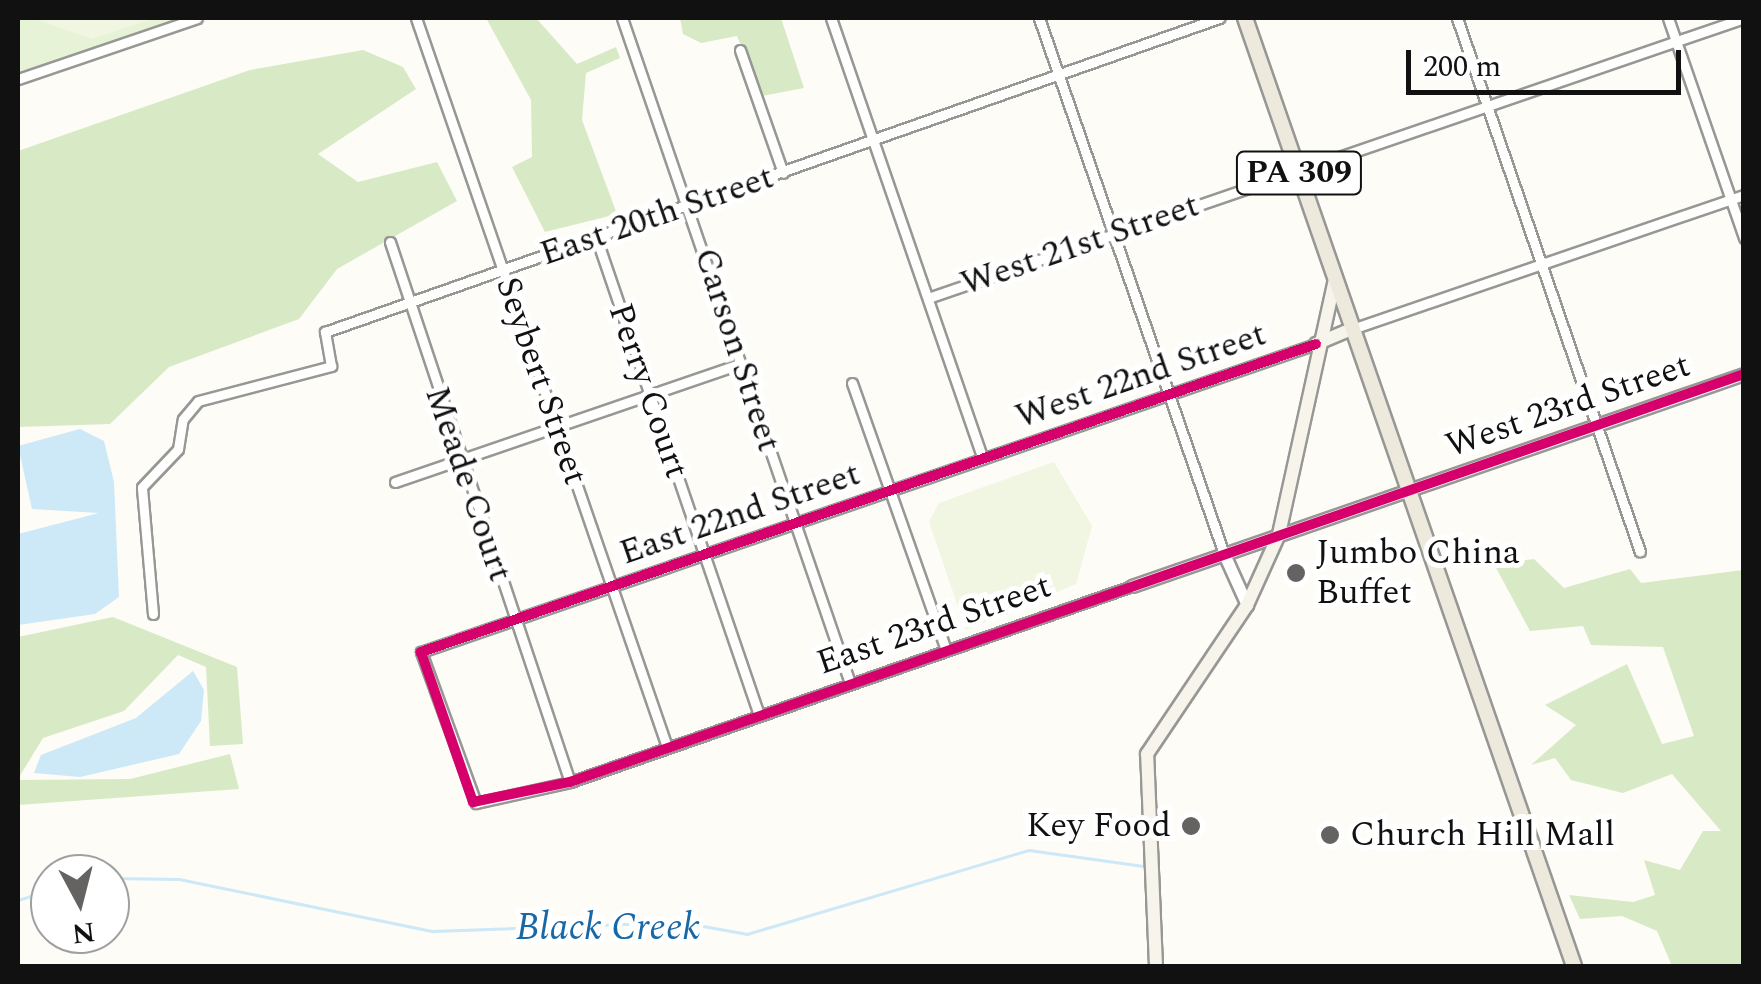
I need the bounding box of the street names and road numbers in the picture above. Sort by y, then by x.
road number: PA 309 [1234,146,1364,200]
street label: East 20th Street [535,156,779,276]
street label: West 21st Street [955,185,1205,305]
street label: Carson Street [684,243,790,457]
street label: Seybert Street [486,272,596,490]
street label: Perry Court [598,298,698,484]
street label: West 22nd Street [1010,313,1272,439]
street label: West 23rd Street [1440,345,1696,467]
street label: Meade Court [415,381,521,587]
street label: East 22nd Street [614,453,866,575]
street label: East 23rd Street [811,565,1057,685]

